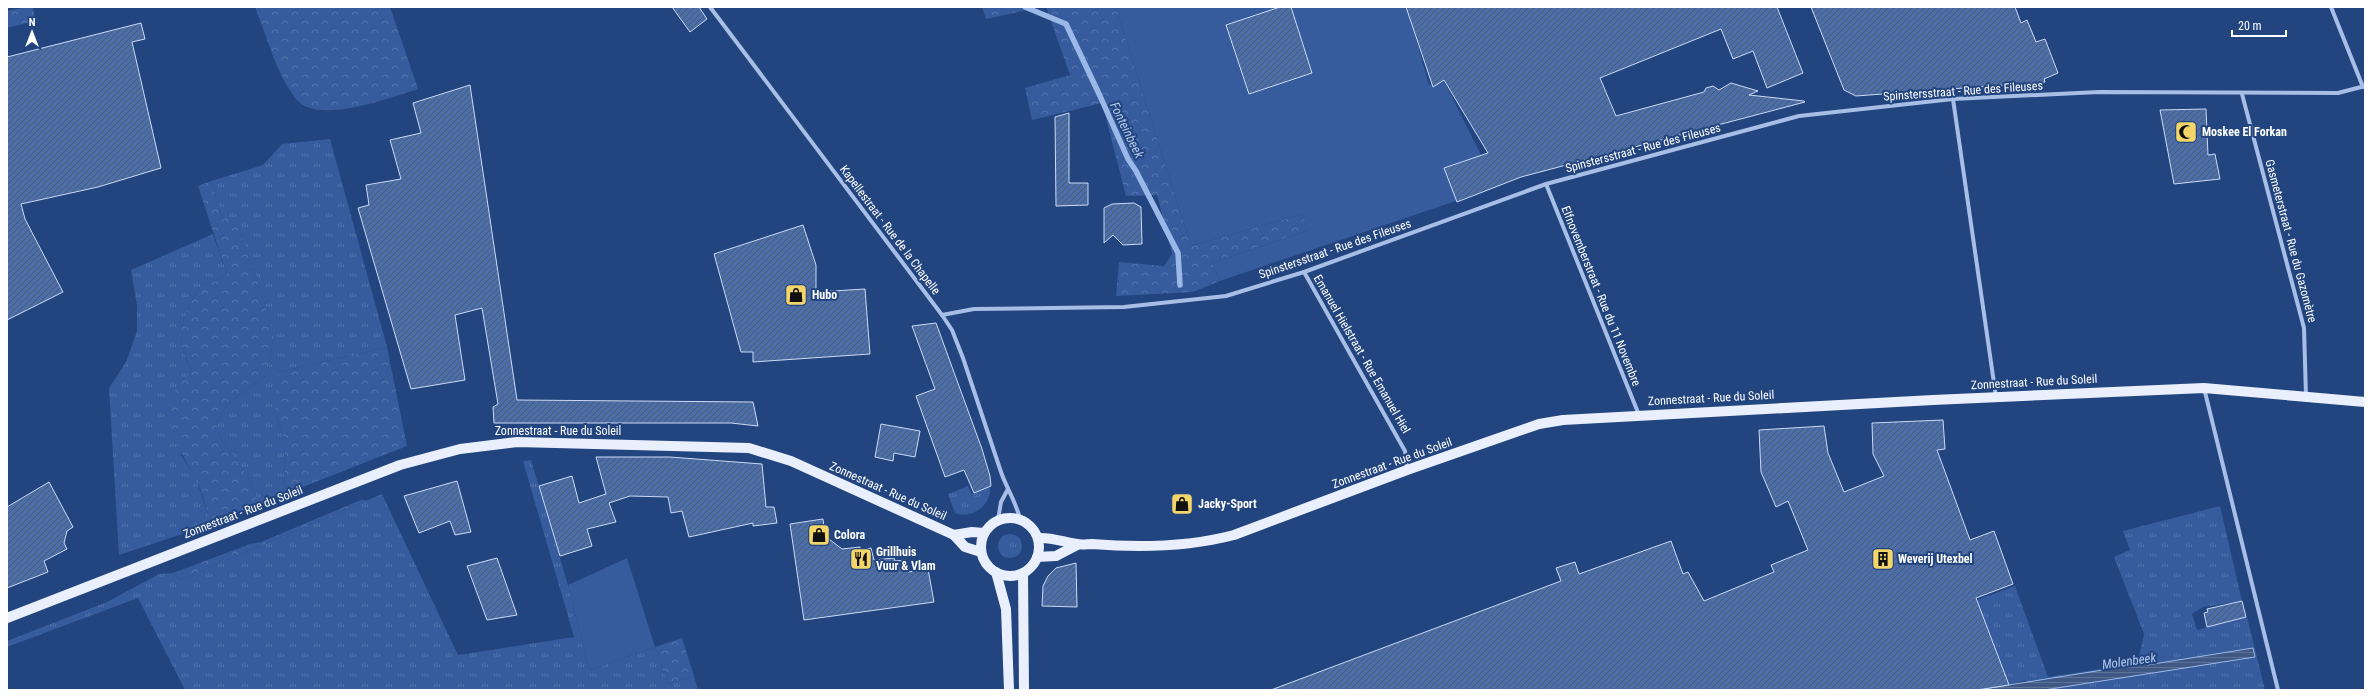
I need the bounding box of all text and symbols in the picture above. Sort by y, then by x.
north arrow [12,12,52,52]
scale bar [2232,12,2286,38]
text: N [29,16,36,29]
text: 20 m [2238,19,2262,33]
street label: Spinstersstraat - Rue des Fileuses [1883,78,2043,104]
water label: Fonteinbeek [1107,99,1147,161]
mosque icon: Moskee El Forkan [2173,119,2199,145]
street label: Spinstersstraat - Rue des Fileuses [1564,121,1722,175]
place label: Moskee El Forkan [2202,125,2287,139]
street label: Gasmeterstraat - Rue du Gazomètre [2262,158,2320,324]
street label: Kapellestraat - Rue de la Chapelle [837,163,943,298]
street label: Elfnovemberstraat - Rue du 11 Novembre [1558,204,1644,388]
street label: Spinstersstraat - Rue des Fileuses [1257,216,1413,282]
street label: Emanuel Hielstraat - Rue Emanuel Hiel [1311,272,1413,436]
shop icon: Hubo [783,282,809,308]
place label: Hubo [812,288,837,302]
street label: Zonnestraat - Rue du Soleil [1970,372,2098,392]
street label: Zonnestraat - Rue du Soleil [1647,388,1775,408]
street label: Zonnestraat - Rue du Soleil [495,424,621,438]
street label: Zonnestraat - Rue du Soleil [1330,435,1454,491]
street label: Zonnestraat - Rue du Soleil [827,459,949,523]
street label: Zonnestraat - Rue du Soleil [181,483,305,541]
shop icon: Jacky-Sport [1169,491,1195,517]
place label: Jacky-Sport [1198,497,1257,511]
shop icon: Colora [806,522,832,548]
place label: Colora [834,528,866,542]
place label: Grillhuis Vuur & Vlam [876,545,936,573]
restaurant icon: Grillhuis Vuur & Vlam [848,546,874,572]
building icon: Weverij Utexbel [1870,546,1896,572]
place label: Weverij Utexbel [1898,552,1973,566]
water label: Molenbeek [2101,650,2157,672]

